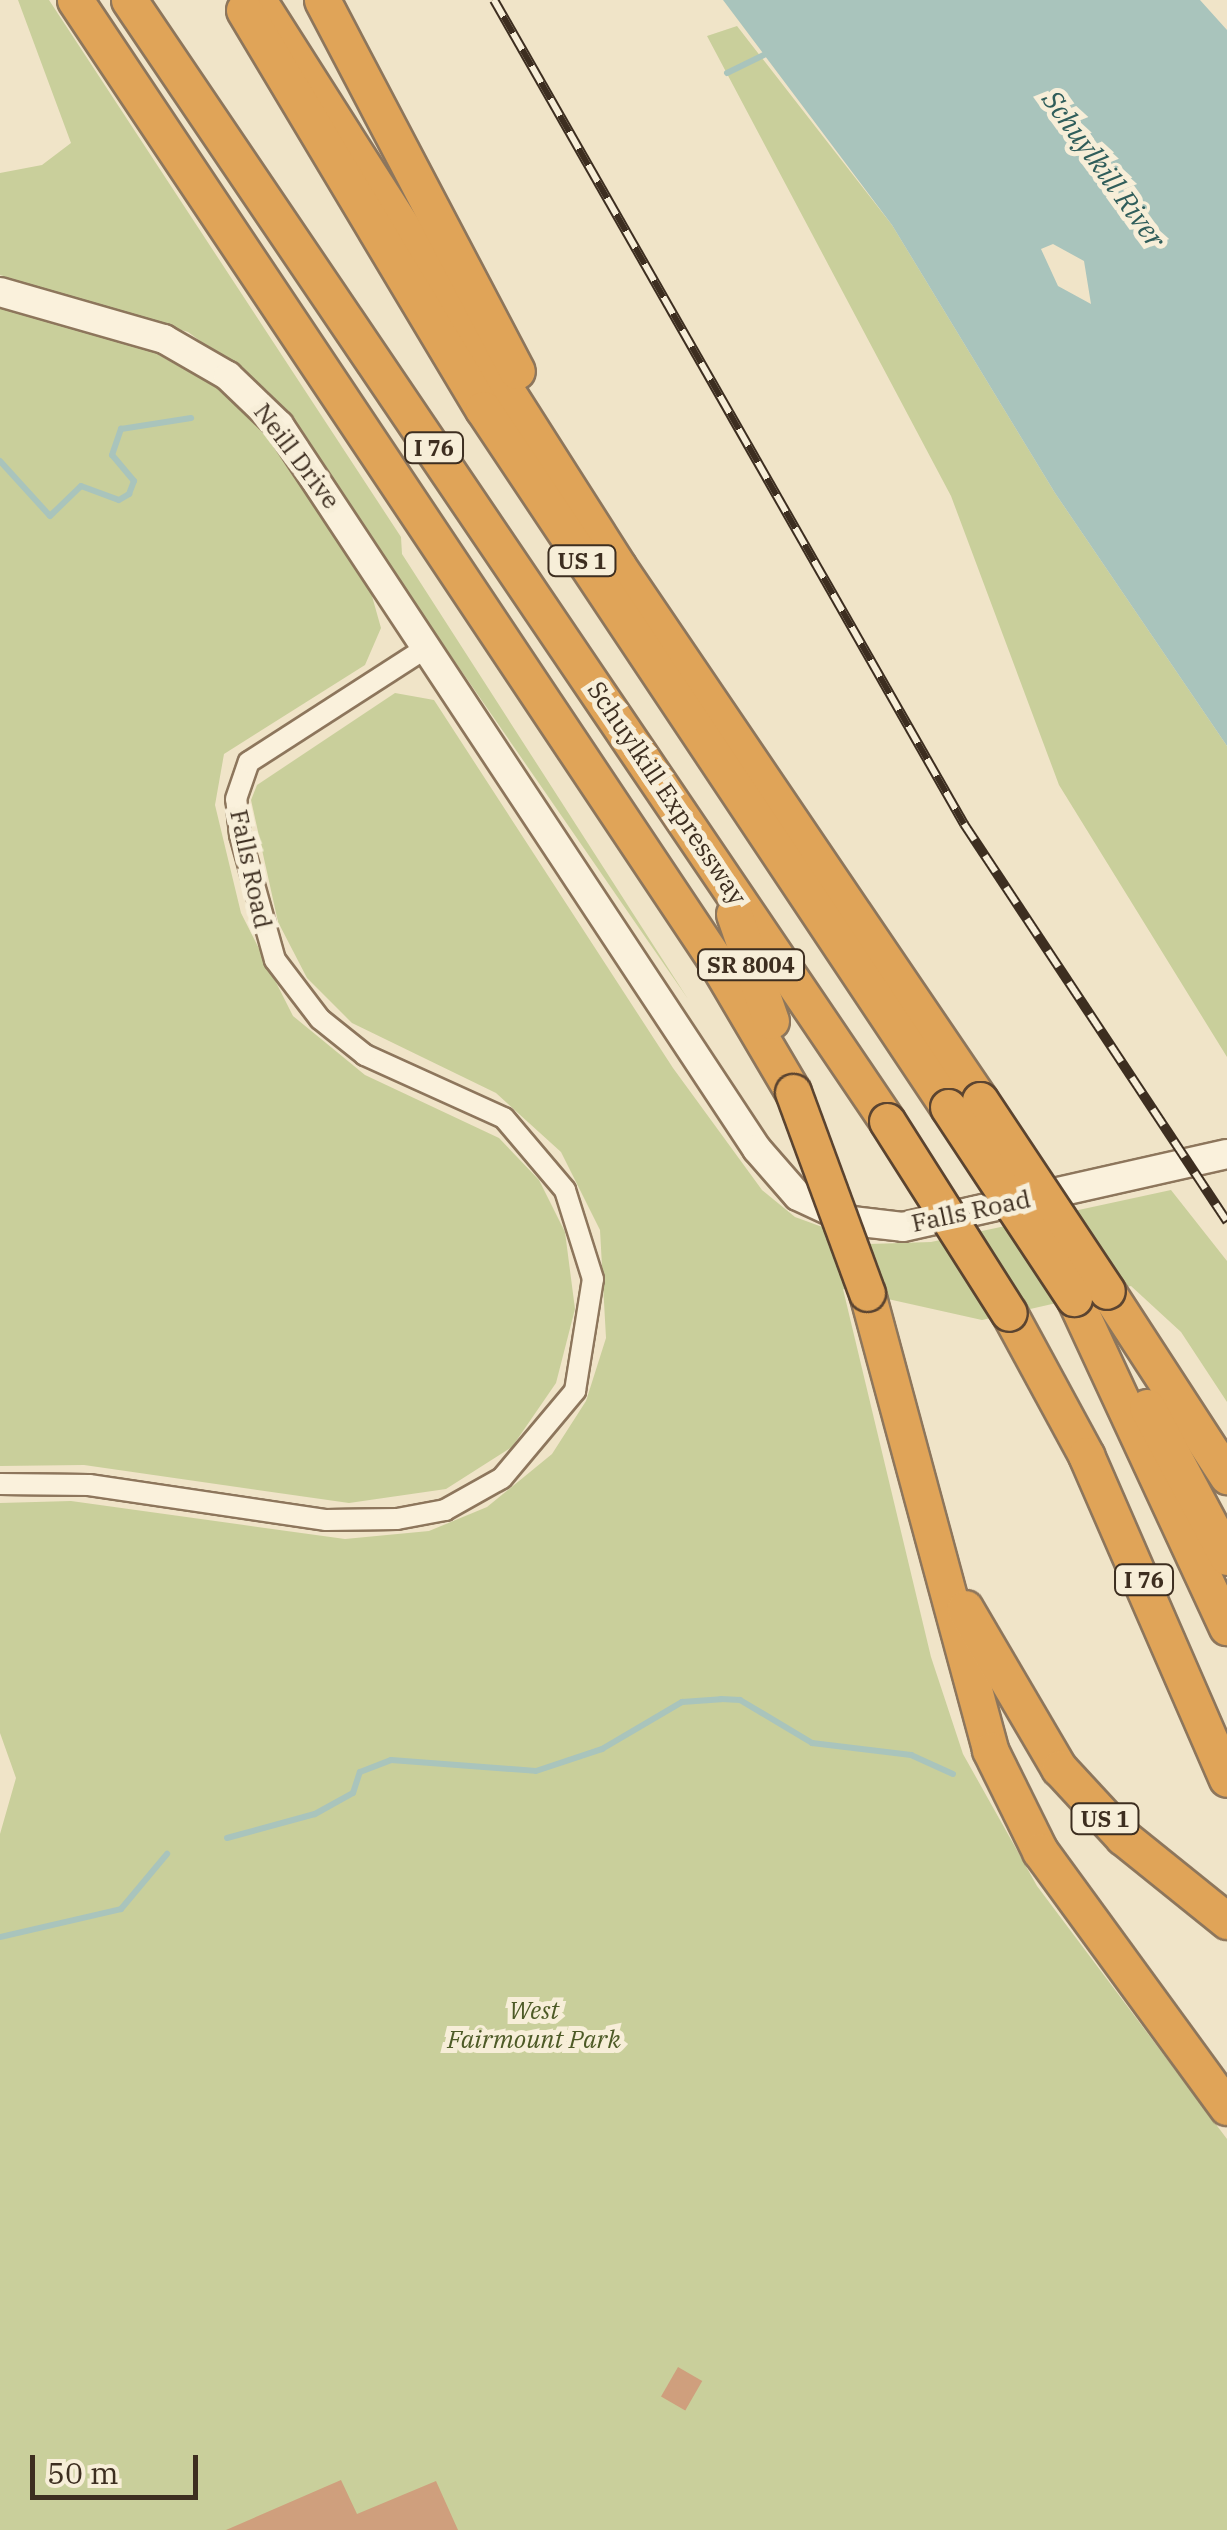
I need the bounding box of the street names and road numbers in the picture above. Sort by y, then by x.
street label: Neill Drive [248,397,346,515]
road number: I 76 [404,431,464,465]
road number: US 1 [547,544,617,578]
street label: Schuylkill Expressway [581,676,753,910]
street label: Falls Road [224,807,278,931]
road number: SR 8004 [696,948,806,982]
street label: Falls Road [909,1184,1033,1238]
road number: I 76 [1114,1563,1174,1597]
road number: US 1 [1070,1802,1140,1836]

